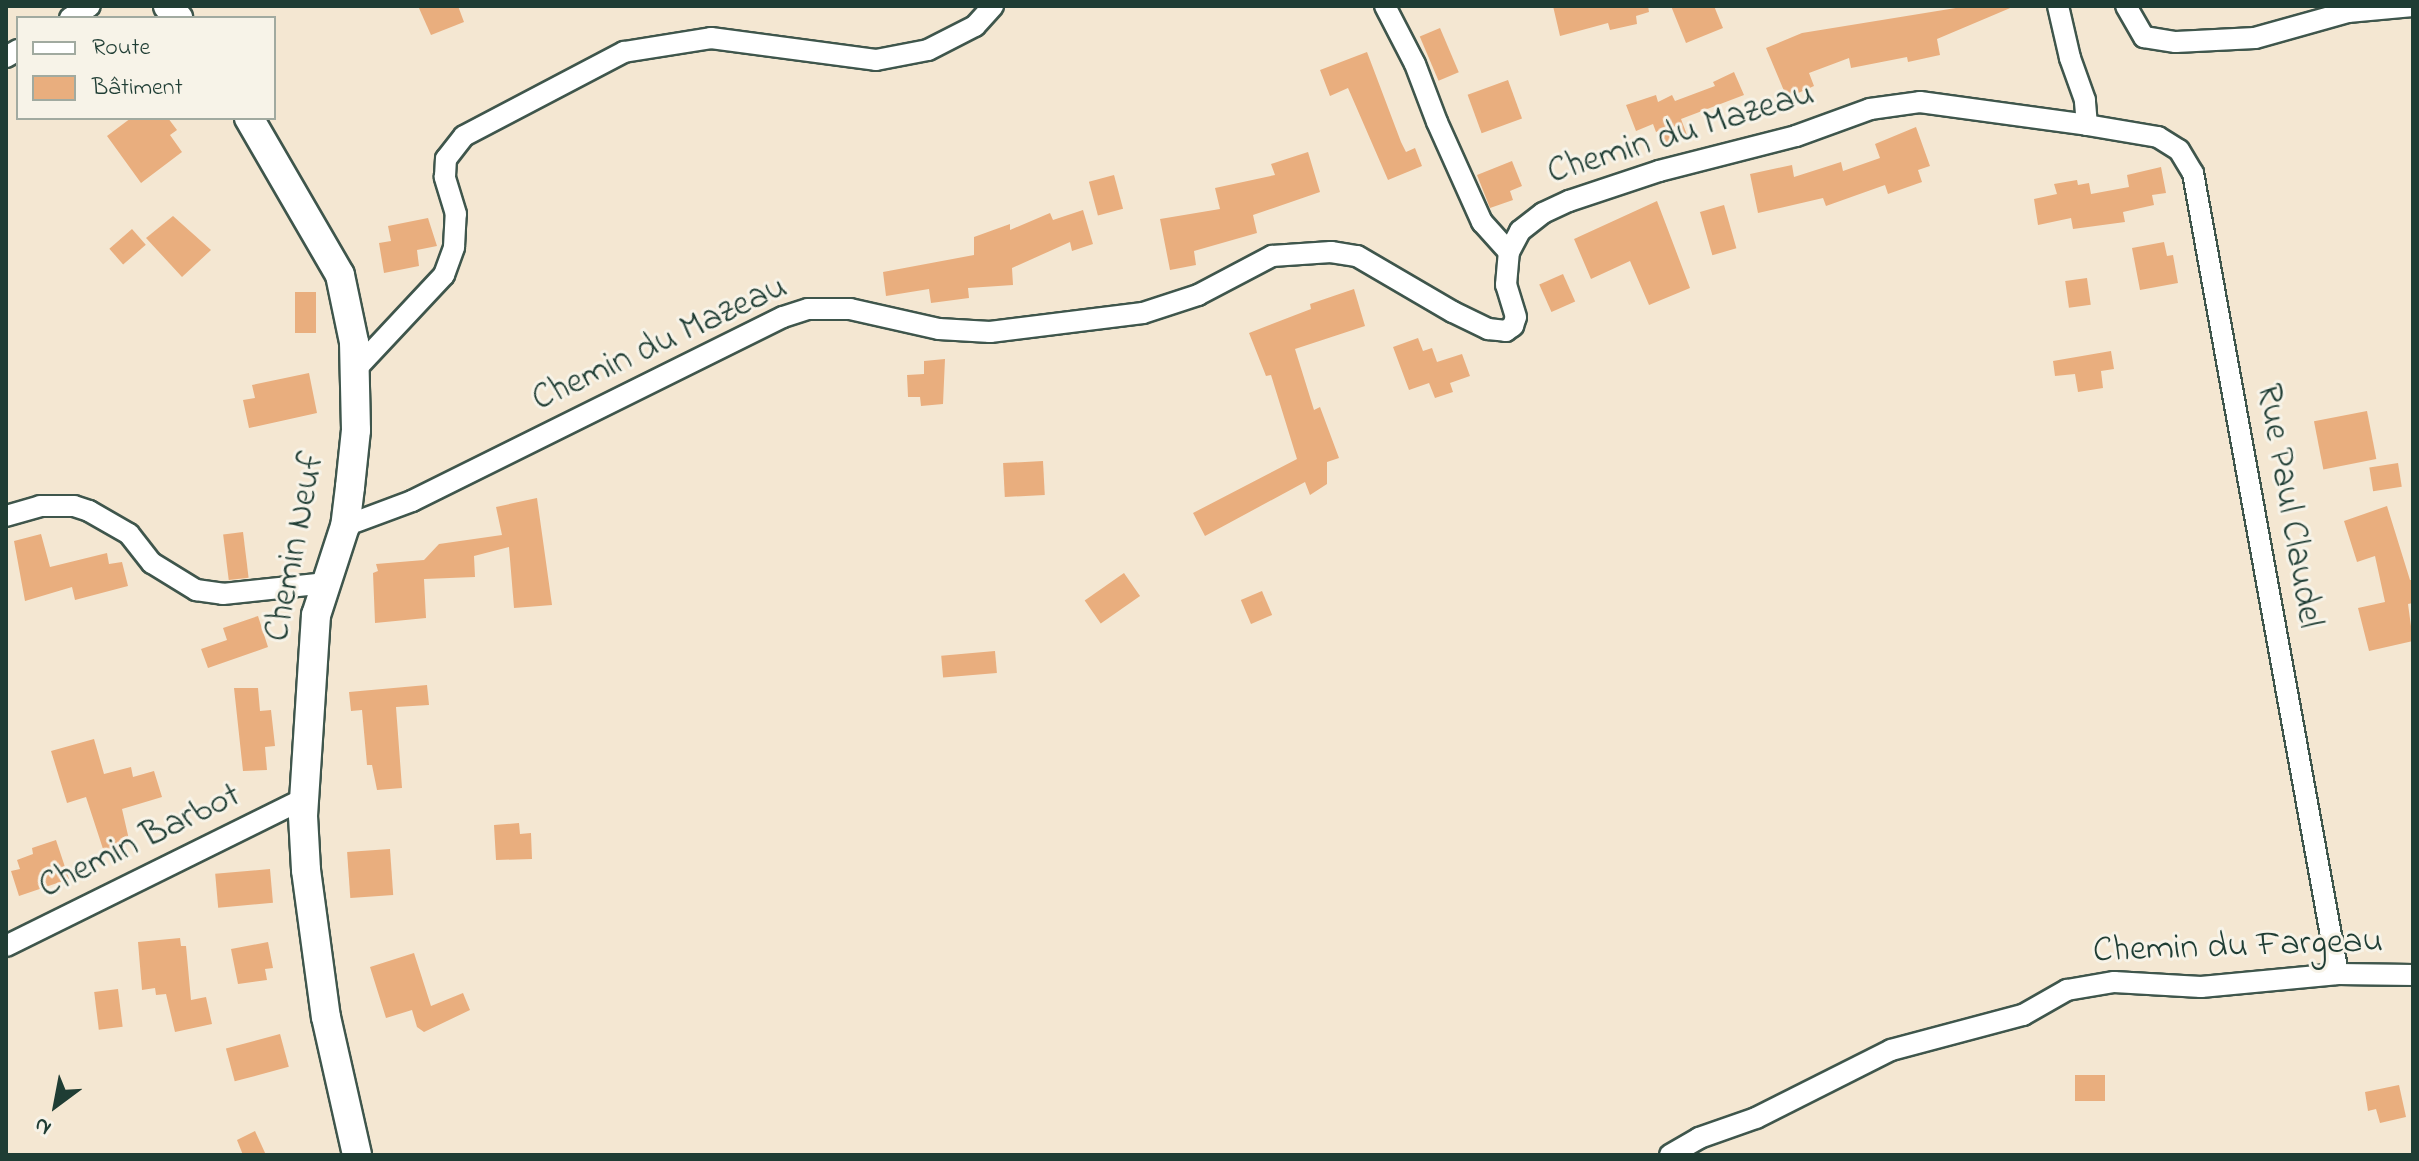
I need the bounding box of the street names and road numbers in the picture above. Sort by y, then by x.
street label: Chemin du Mazeau [1543,73,1819,195]
street label: Chemin du Mazeau [526,266,794,422]
street label: Rue Paul Claudel [2245,380,2331,632]
street label: Chemin Neuf [257,449,335,645]
street label: Chemin Barbot [32,775,248,909]
street label: Chemin du Fargeau [2092,920,2384,974]

